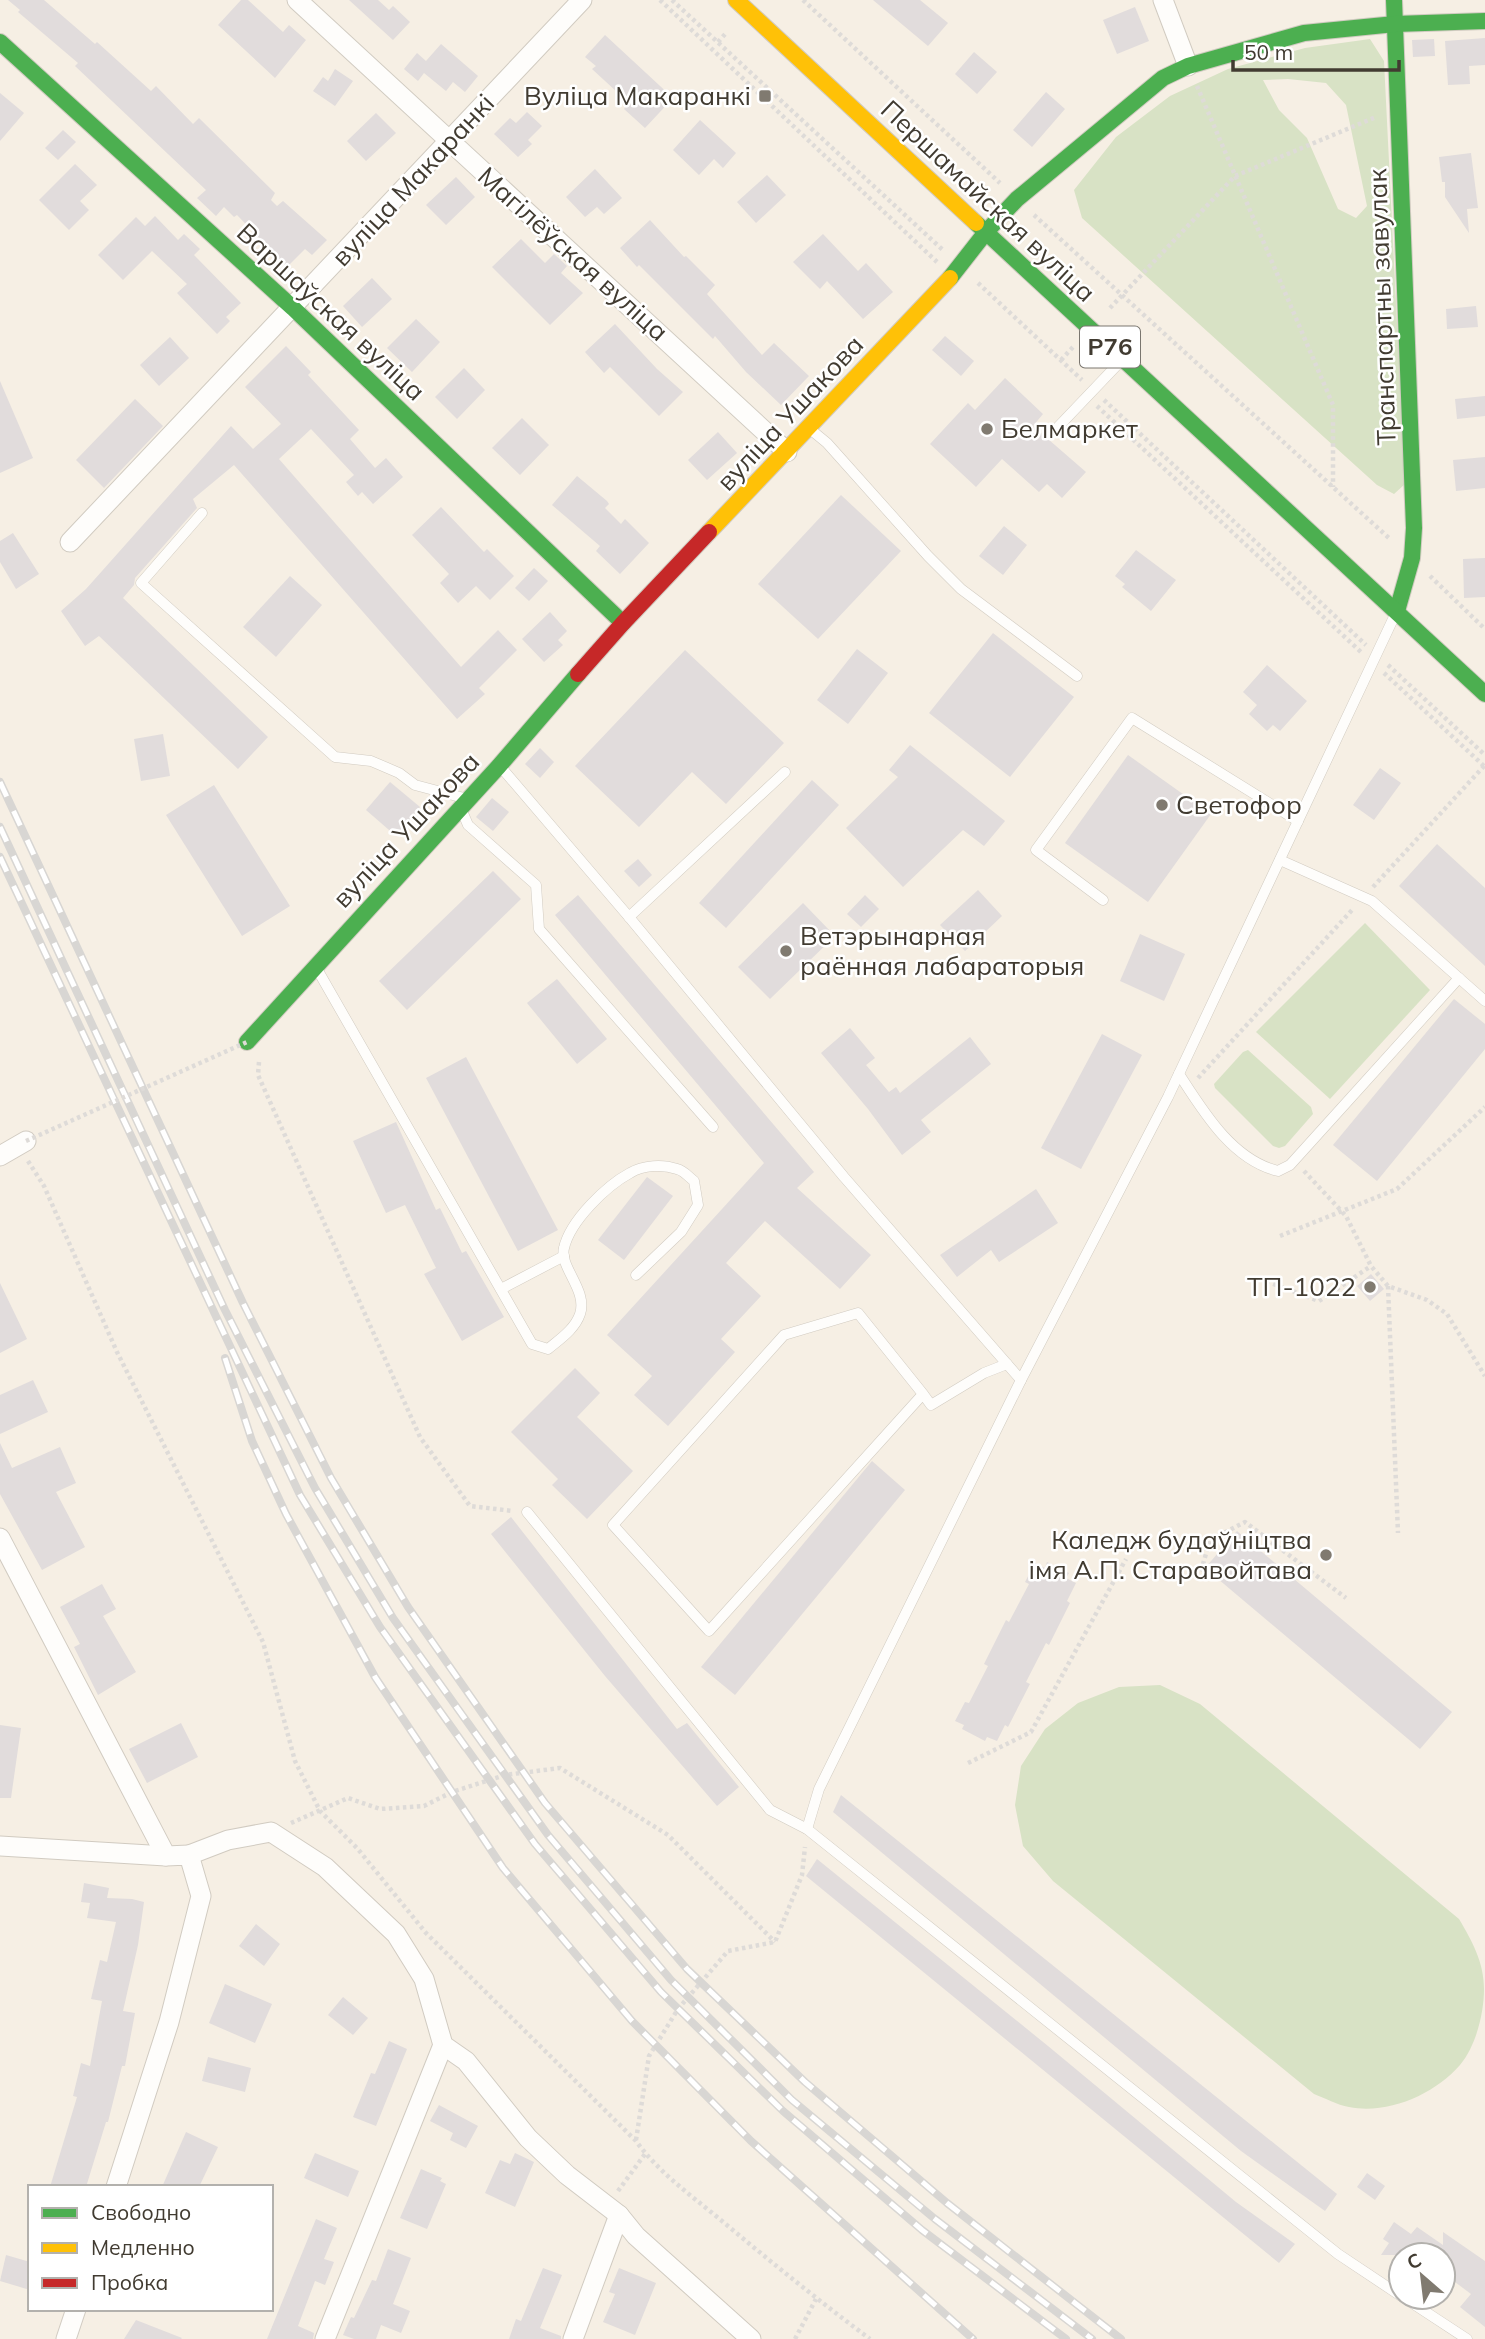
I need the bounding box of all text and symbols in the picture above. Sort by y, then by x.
scale bar [1233,28,1399,72]
text: 50 m [1244,39,1293,65]
place label: Вуліца Макаранкі [524,79,751,112]
street label: вуліца Макаранкі [324,87,501,273]
marker: Вуліца Макаранкі [757,88,773,104]
street label: Першамайская вуліца [874,93,1102,309]
street label: Магілёўская вуліца [471,159,675,348]
street label: Транспартны завулак [1360,168,1403,446]
street label: Варшаўская вуліца [230,216,432,407]
road number: Р76 [1080,326,1140,368]
street label: вуліца Ушакова [709,328,870,497]
place label: Белмаркет [1001,412,1138,445]
marker: Белмаркет [979,421,995,437]
street label: вуліца Ушакова [325,745,486,914]
place label: Светофор [1176,788,1302,821]
marker: Светофор [1154,797,1170,813]
place label: Ветэрынарная раённая лабараторыя [800,919,1084,982]
marker: Ветэрынарная раённая лабараторыя [778,943,794,959]
place label: ТП-1022 [1247,1270,1356,1303]
marker: ТП-1022 [1362,1279,1378,1295]
place label: Каледж будаўніцтва імя А.П. Старавойтава [1028,1523,1312,1586]
marker: Каледж будаўніцтва імя А.П. Старавойтава [1318,1547,1334,1563]
legend [28,2185,273,2311]
text: Свободно [91,2199,191,2225]
text: Медленно [91,2234,195,2260]
north arrow [1387,2241,1457,2311]
text: С [1403,2247,1425,2275]
text: Пробка [91,2269,168,2295]

